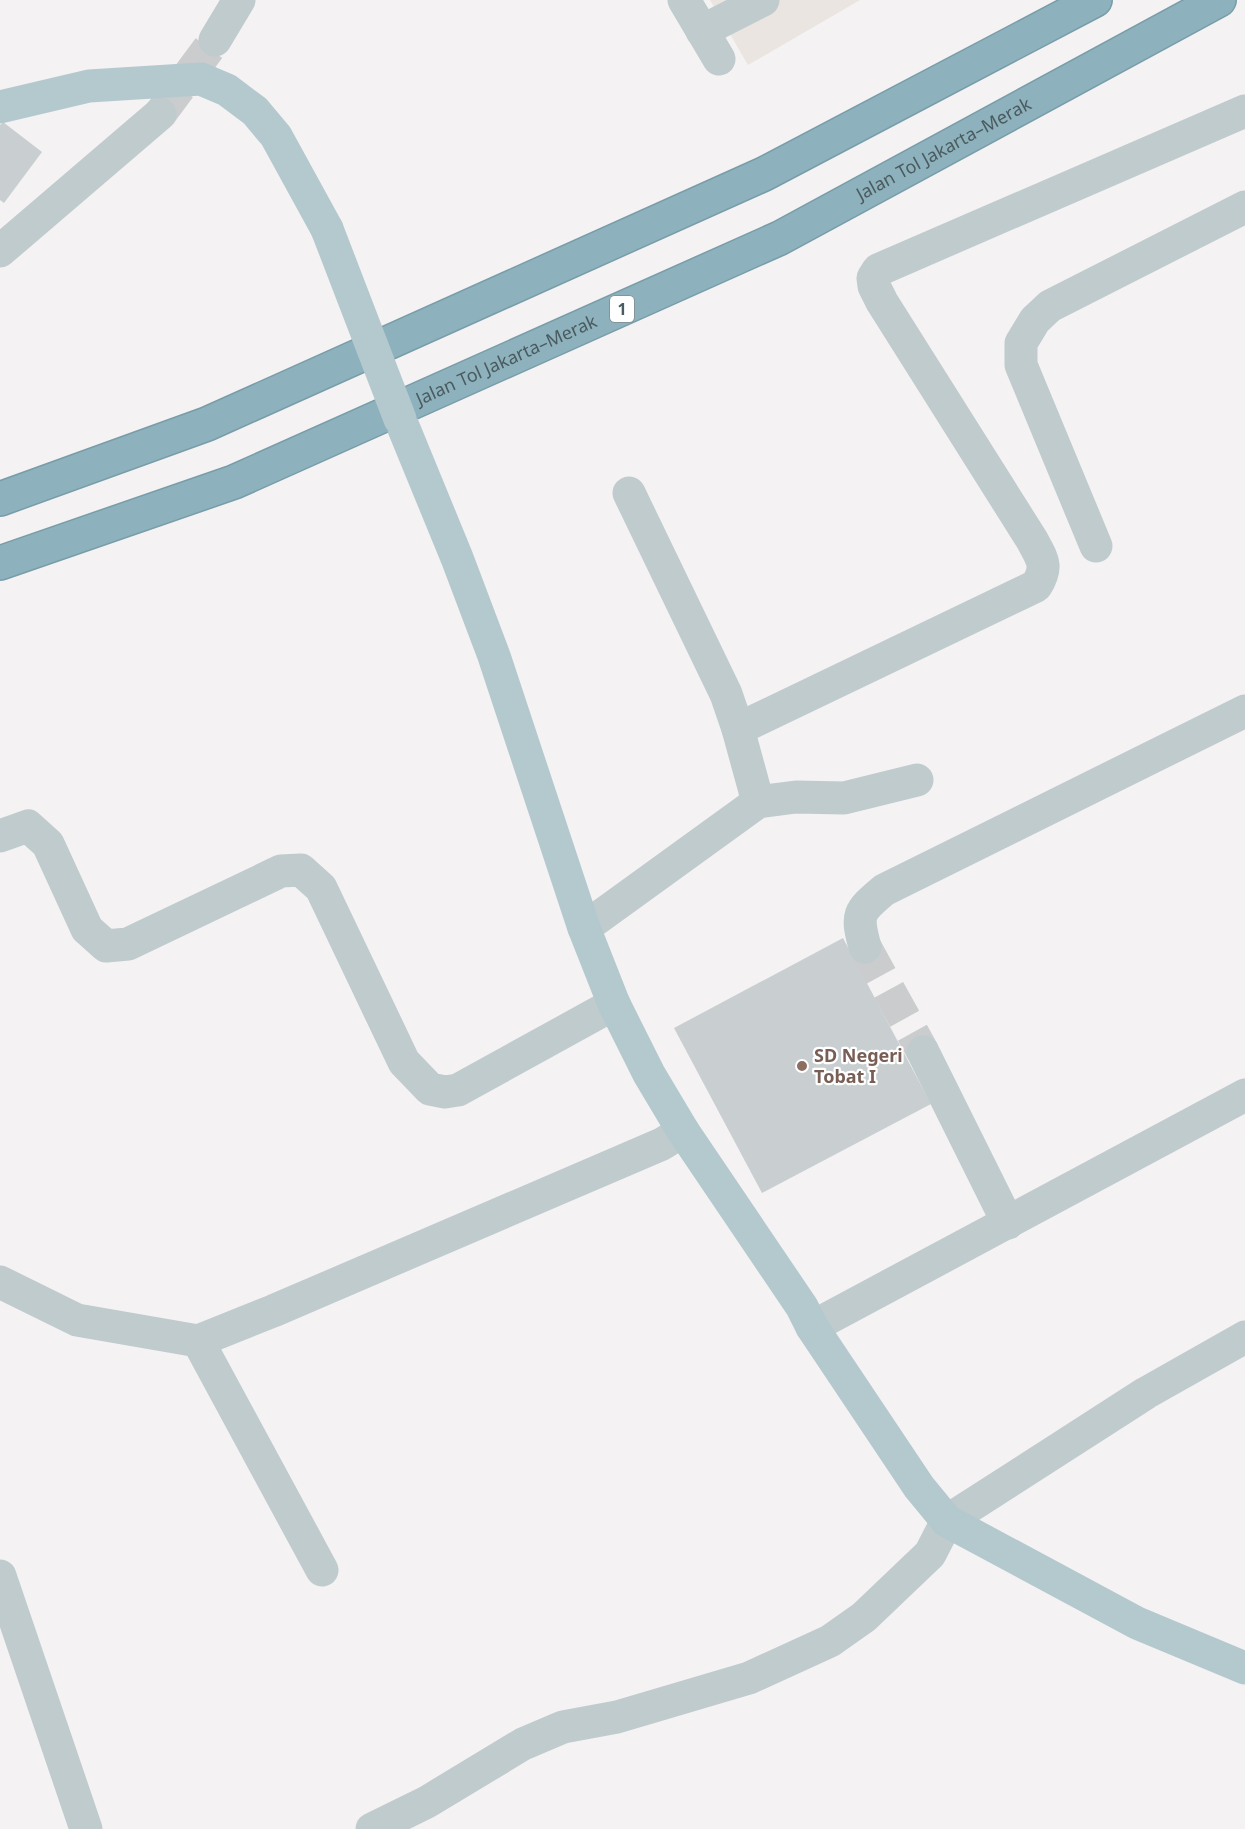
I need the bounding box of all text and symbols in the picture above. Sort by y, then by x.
street label: Jalan Tol Jakarta–Merak [850,91,1035,206]
road number: 1 [610,296,634,322]
street label: Jalan Tol Jakarta–Merak [410,308,601,411]
place label: SD Negeri Tobat I [814,1043,903,1088]
marker: SD Negeri Tobat I [795,1059,809,1073]

